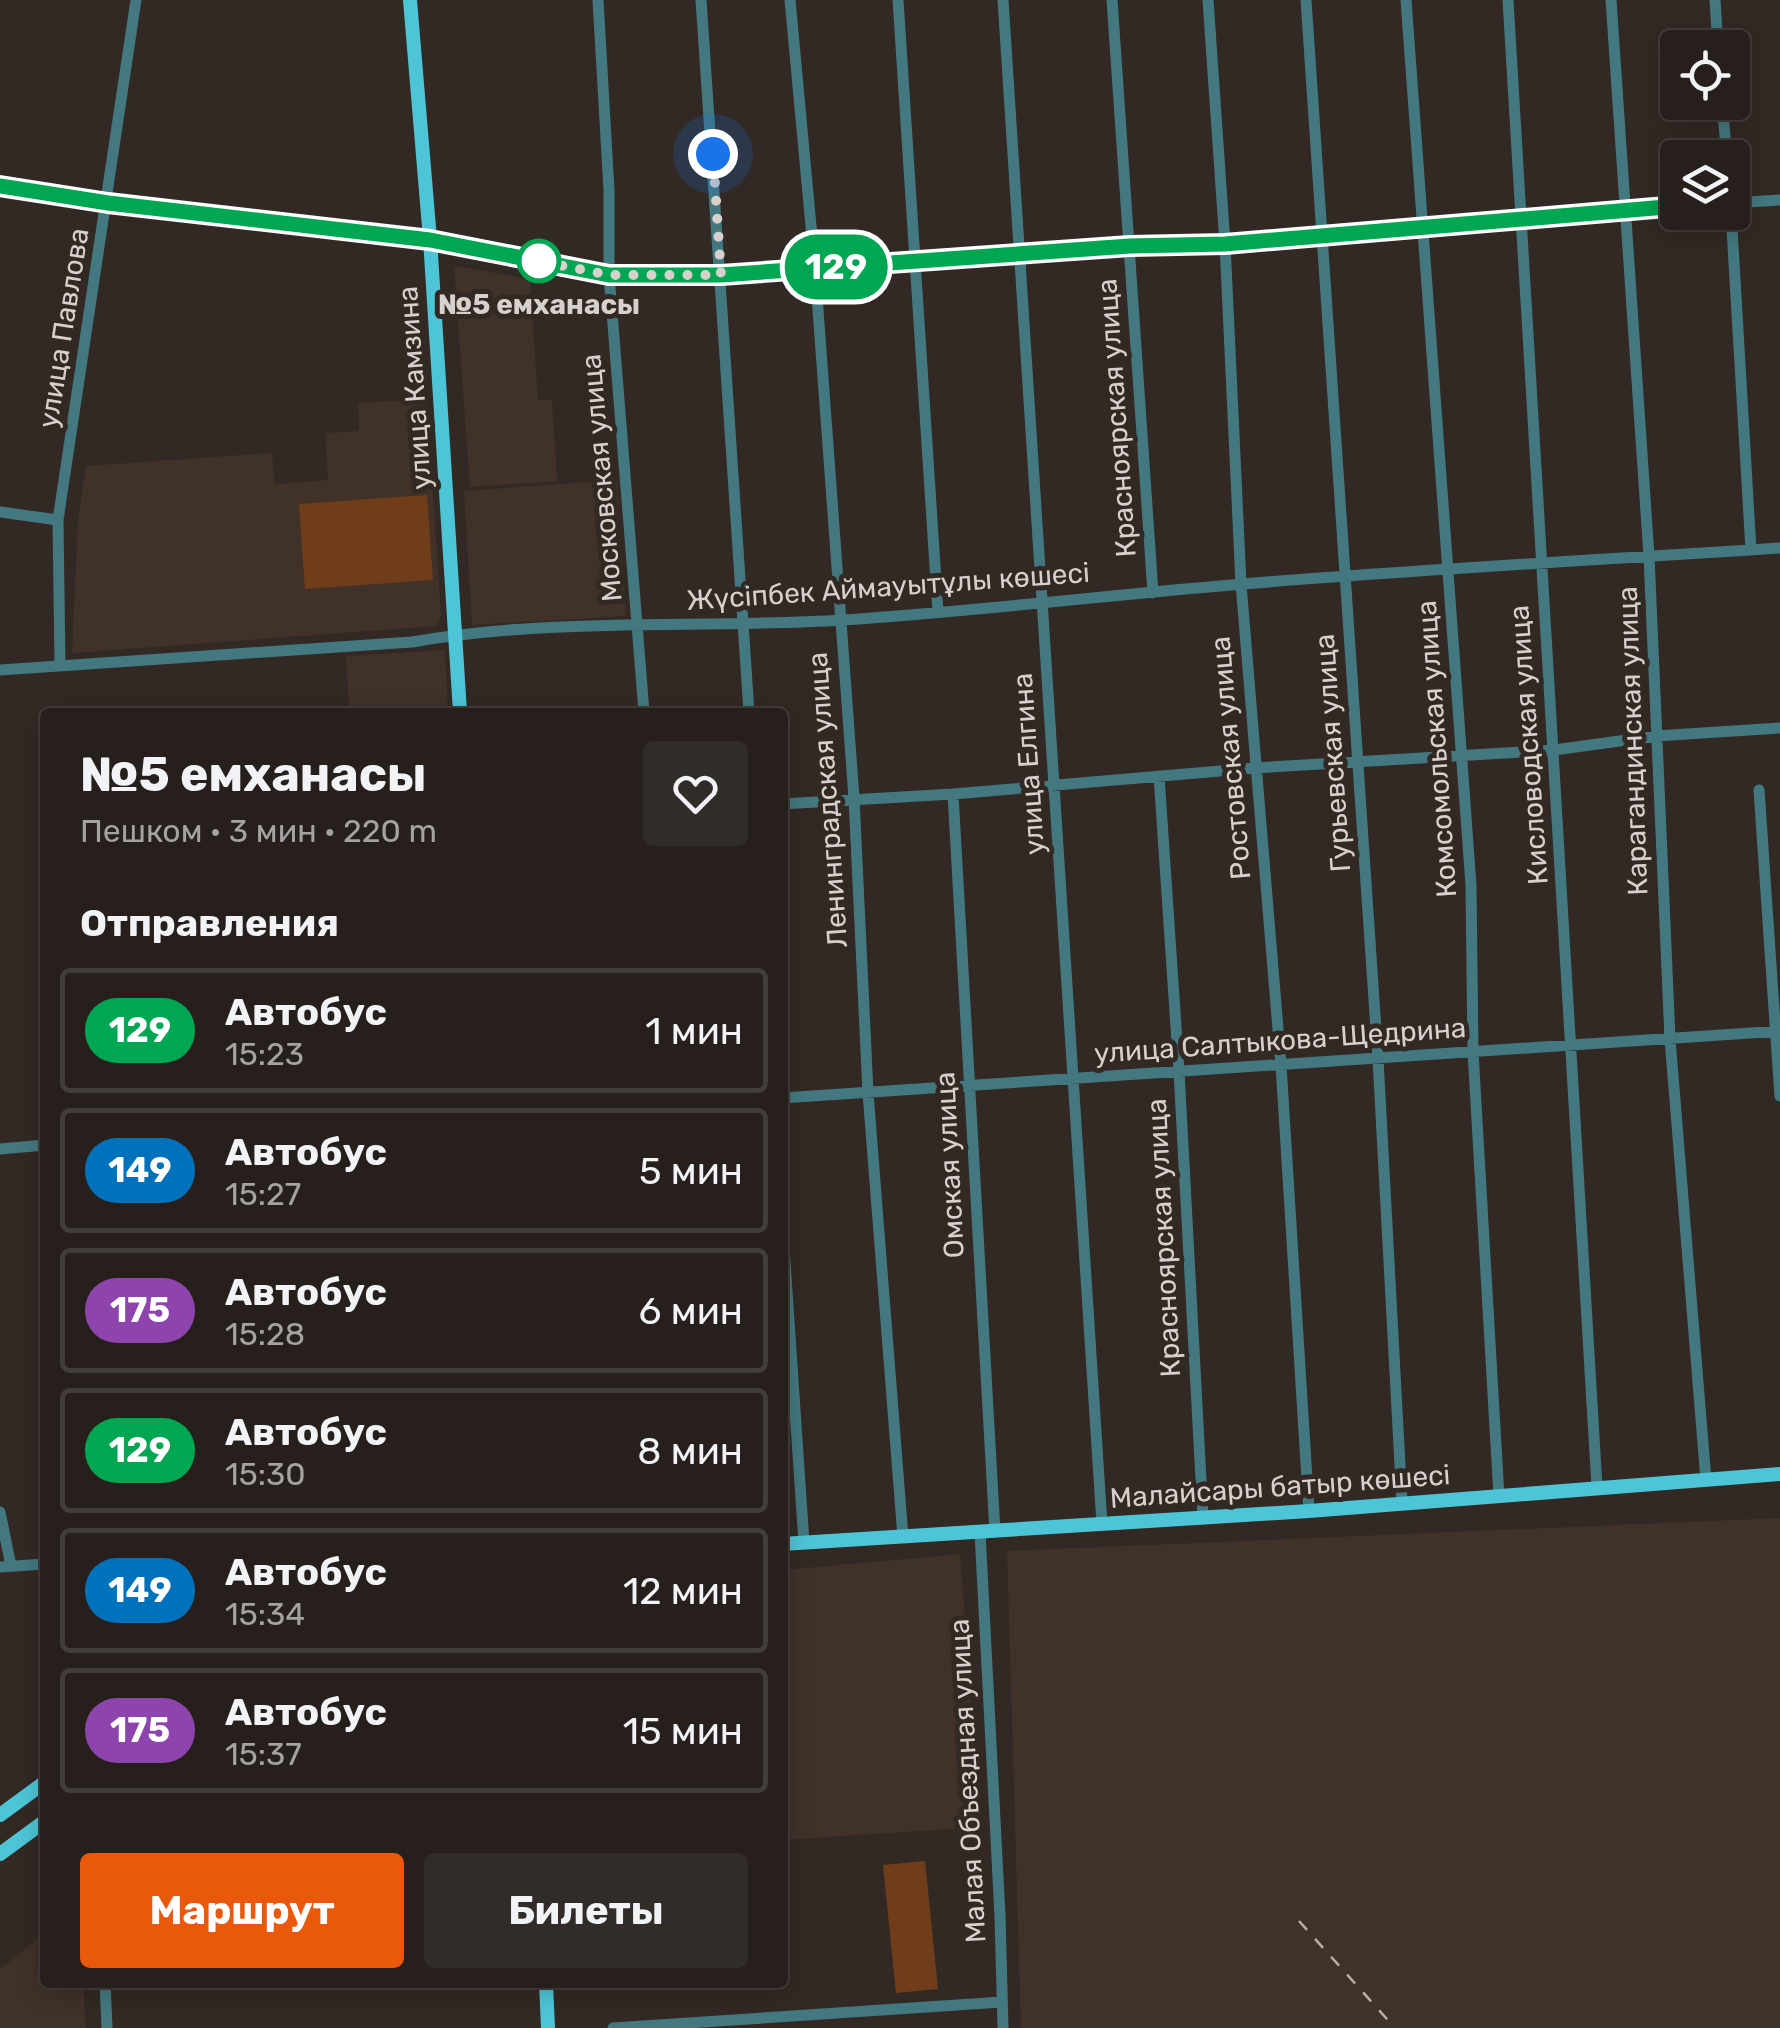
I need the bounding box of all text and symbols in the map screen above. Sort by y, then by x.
map controls [1660,30,1750,230]
button: locate [1660,30,1750,120]
your location [688,129,738,179]
button: layers [1660,140,1750,230]
street label: улица Павлова [31,226,96,430]
line badge: 129 [778,234,894,300]
marker: №5 емханасы [518,240,560,282]
text: 129 [805,246,867,288]
street label: Красноярская улица [1090,278,1143,558]
street label: улица Камзина [391,285,438,491]
place label: №5 емханасы [438,288,640,321]
street label: Московская улица [574,353,629,603]
street label: Жүсіпбек Аймауытұлы көшесі [685,556,1091,617]
street label: Карагандинская улица [1611,586,1654,896]
street label: Комсомольская улица [1410,599,1463,899]
street label: Кисловодская улица [1502,604,1555,886]
street label: Гурьевская улица [1308,633,1357,873]
street label: Ростовская улица [1203,635,1258,881]
street label: Ленинградская улица [801,651,854,949]
street label: улица Елгина [1006,672,1051,856]
button: heart [643,741,748,846]
text: №5 емханасы [80,746,426,803]
text: Пешком · 3 мин · 220 m [80,812,437,850]
text: Отправления [80,900,339,946]
text: Автобус [225,989,387,1035]
text: 1 мин [645,1008,743,1054]
text: 129 [109,1009,171,1051]
street label: улица Салтыкова-Щедрина [1093,1011,1467,1070]
text: 15:23 [225,1035,304,1073]
street label: Омская улица [928,1071,971,1259]
street label: Красноярская улица [1140,1098,1187,1378]
text: Автобус [225,1129,387,1175]
text: 5 мин [639,1148,743,1194]
text: 149 [108,1149,172,1191]
text: 15:27 [225,1175,301,1213]
text: Автобус [225,1269,387,1315]
text: 6 мин [639,1288,743,1334]
text: 175 [110,1289,170,1331]
text: 15:28 [225,1315,305,1353]
text: Автобус [225,1409,387,1455]
text: 8 мин [637,1428,743,1474]
text: 129 [109,1429,171,1471]
text: 15:30 [225,1455,305,1493]
street label: Малайсары батыр көшесі [1109,1458,1451,1515]
text: Автобус [225,1549,387,1595]
text: 12 мин [623,1568,743,1614]
text: 149 [108,1569,172,1611]
text: 15:34 [225,1595,305,1633]
street label: Малая Объездная улица [943,1618,992,1944]
text: Автобус [225,1689,387,1735]
text: 15 мин [623,1708,743,1754]
text: 175 [110,1709,170,1751]
text: 15:37 [225,1735,302,1773]
button: Маршрут [80,1853,404,1968]
button: Билеты [424,1853,748,1968]

